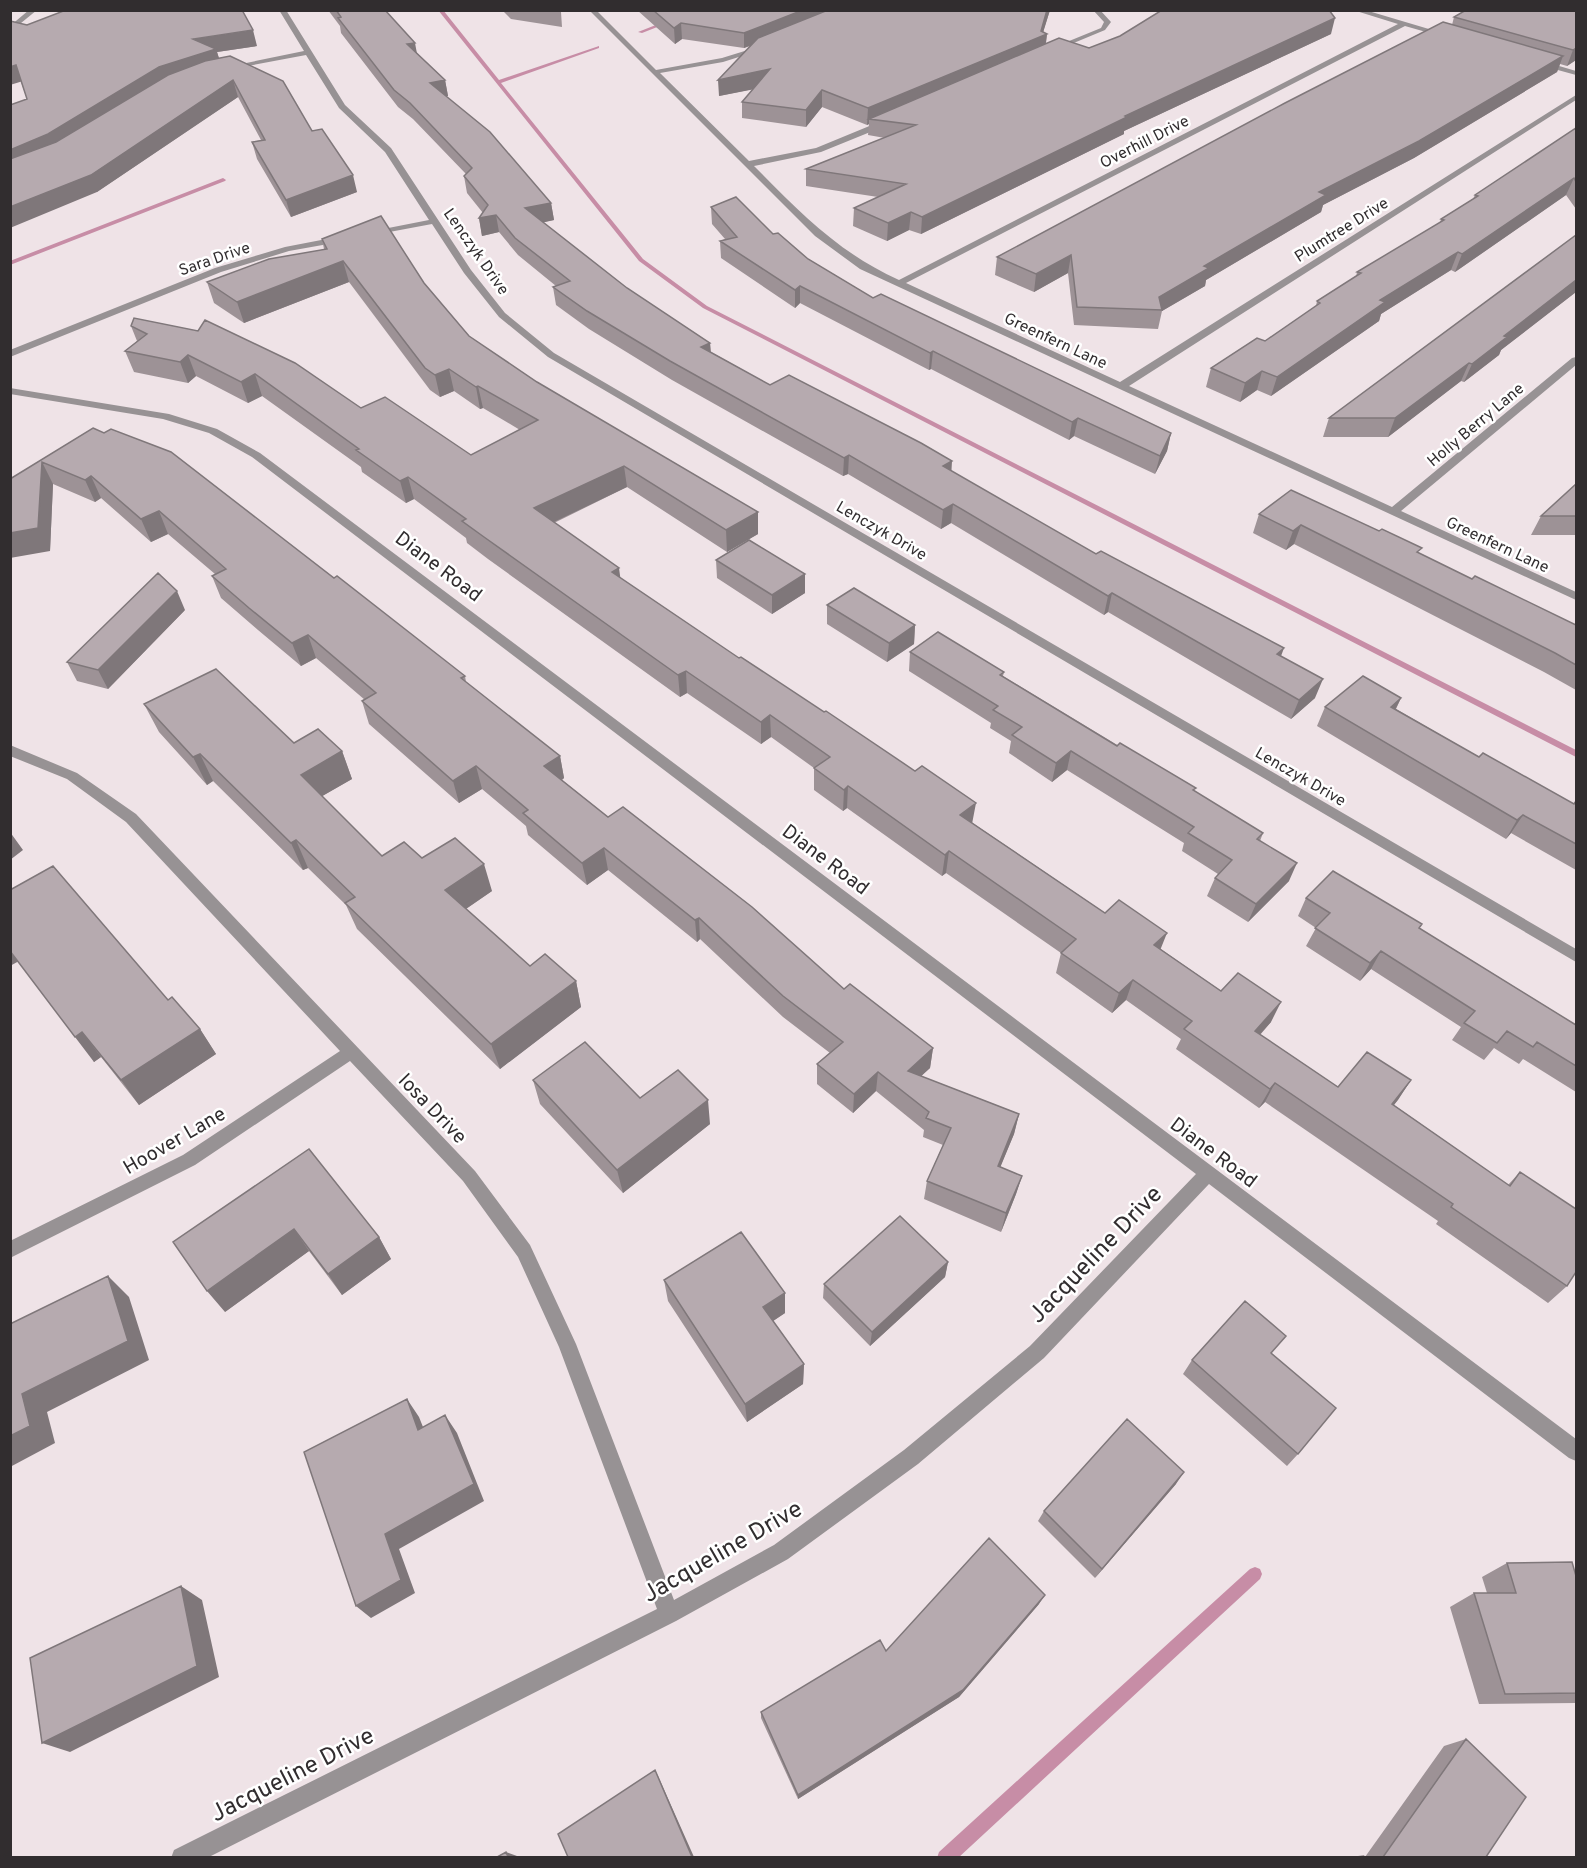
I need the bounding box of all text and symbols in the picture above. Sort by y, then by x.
street label: Overhill Drive [1097,112,1193,174]
street label: Plumtree Drive [1291,194,1393,268]
street label: Lenczyk Drive [438,205,513,299]
street label: Sara Drive [176,238,253,281]
street label: Greenfern Lane [1000,309,1110,374]
street label: Holly Berry Lane [1424,379,1529,472]
street label: Lenczyk Drive [832,498,930,566]
street label: Greenfern Lane [1442,513,1552,578]
street label: Diane Road [389,526,487,609]
street label: Lenczyk Drive [1251,744,1349,812]
street label: Diane Road [776,819,874,902]
street label: Iosa Drive [391,1069,472,1150]
street label: Hoover Lane [119,1102,231,1182]
street label: Diane Road [1164,1112,1262,1195]
street label: Jacqueline Drive [1023,1180,1170,1330]
street label: Jacqueline Drive [638,1495,808,1611]
street label: Jacqueline Drive [206,1722,380,1830]

